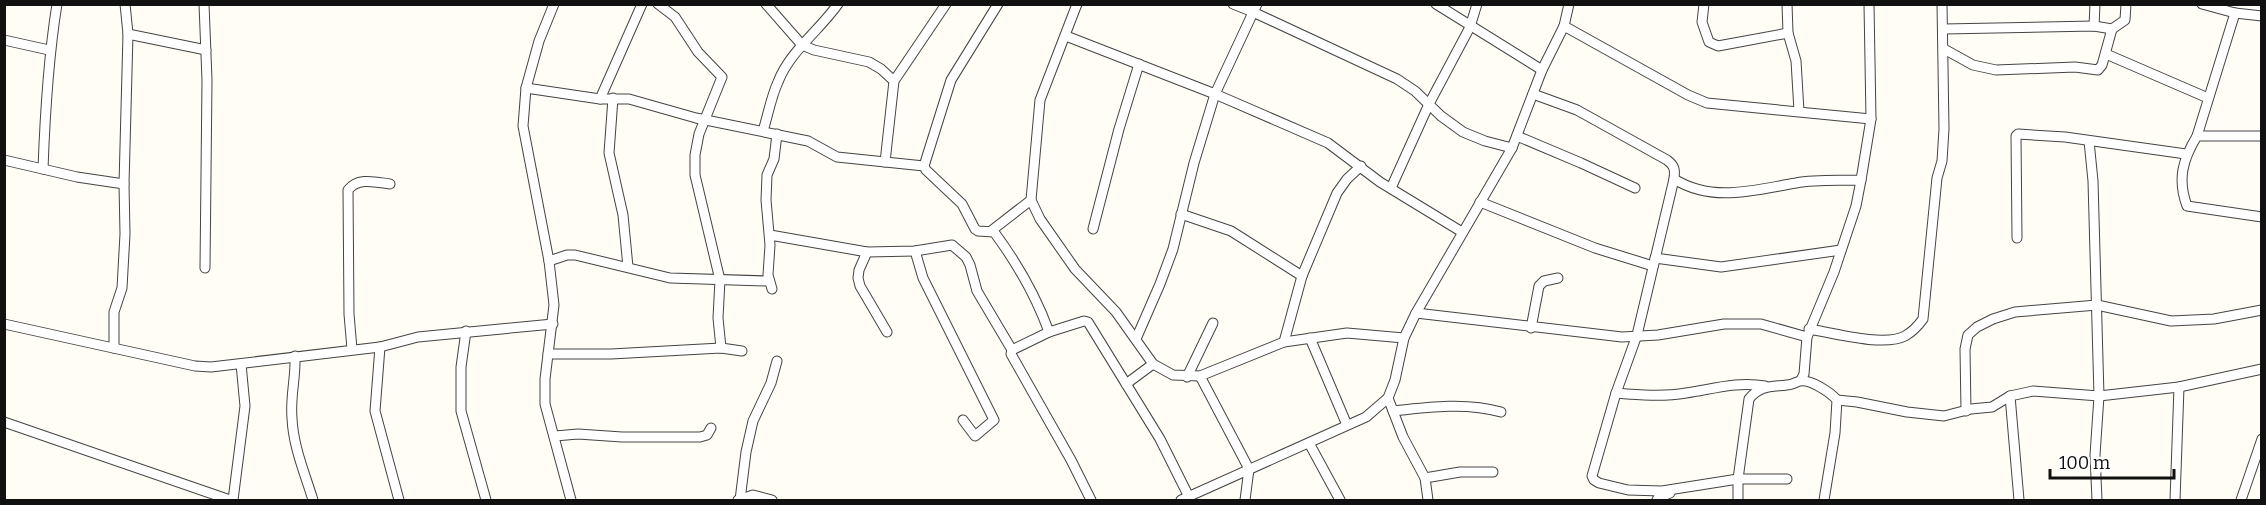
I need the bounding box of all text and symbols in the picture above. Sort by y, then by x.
scale bar [2050,442,2174,480]
text: 100 m [2059,452,2110,474]

